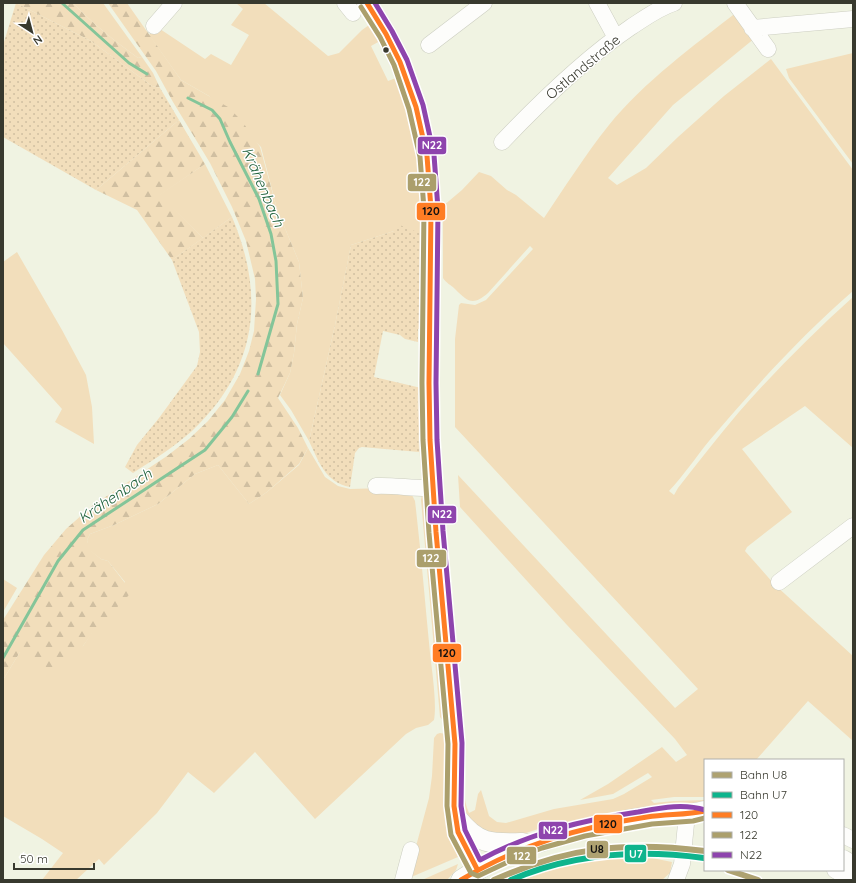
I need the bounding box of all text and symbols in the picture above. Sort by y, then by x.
north arrow [12,12,52,52]
street label: Ostlandstraße [542,31,624,103]
text: N [30,32,45,48]
unlabelled marker [381,45,391,55]
line badge: N22 [417,136,447,155]
text: N22 [422,138,442,152]
water label: Krähenbach [238,144,289,230]
line badge: 122 [407,173,437,192]
text: 122 [414,175,430,189]
line badge: 120 [416,202,446,221]
text: 120 [422,204,440,218]
water label: Krähenbach [74,464,156,527]
line badge: N22 [427,505,457,524]
text: N22 [432,507,452,521]
line badge: 122 [416,549,447,568]
text: 122 [423,551,439,565]
line badge: 120 [432,643,462,663]
text: 120 [438,646,456,660]
legend [704,759,844,871]
text: Bahn U8 [740,767,787,782]
text: Bahn U7 [740,787,787,802]
text: 120 [740,807,758,822]
line badge: 120 [593,814,623,834]
text: 120 [599,817,617,831]
line badge: N22 [538,821,568,840]
text: N22 [543,823,563,837]
text: 122 [740,827,758,842]
line badge: U8 [586,840,609,859]
text: U8 [590,842,604,856]
line badge: U7 [624,844,647,863]
scale bar [14,845,94,871]
line badge: 122 [506,846,537,865]
text: U7 [629,847,643,861]
text: N22 [740,847,762,862]
text: 122 [514,849,530,863]
text: 50 m [20,851,48,866]

